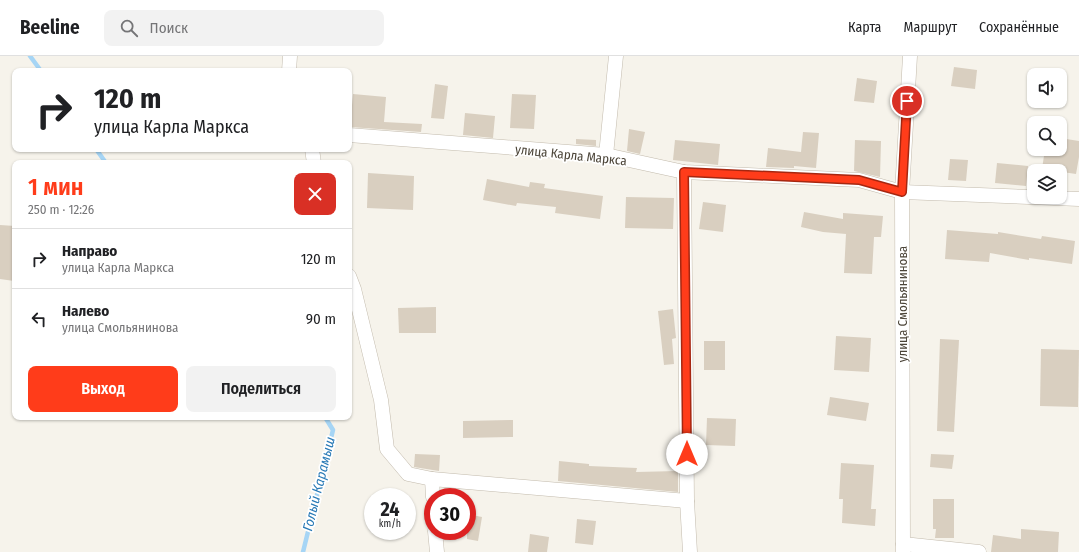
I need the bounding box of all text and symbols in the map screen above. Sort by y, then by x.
search box [104,10,384,46]
text: Beeline [20,16,80,39]
icon: search [118,17,140,39]
text: Поиск [150,19,188,37]
text: Карта [848,19,881,36]
text: Маршрут [903,19,957,36]
text: Сохранённые [979,19,1059,36]
map controls [1027,68,1067,204]
button: sound [1027,68,1067,108]
text: 120 m [94,82,161,115]
icon: right [28,84,80,136]
pin [890,84,924,118]
icon: arrive [896,90,918,112]
text: улица Карла Маркса [94,116,249,138]
button: search [1027,116,1067,156]
street label: улица Карла Маркса [514,142,628,168]
button: layers [1027,164,1067,204]
text: 1 мин [28,173,84,201]
button: close [294,173,336,215]
text: 250 m · 12:26 [28,202,94,217]
text: Направо [62,242,117,260]
street label: улица Смольянинова [895,246,910,362]
icon: right [28,248,50,270]
text: 120 m [301,250,336,268]
text: улица Карла Маркса [62,260,174,275]
text: Налево [62,302,109,320]
icon: left [28,308,50,330]
text: 90 m [306,310,336,328]
text: улица Смольянинова [62,320,178,335]
button: Выход [28,366,178,412]
button: Поделиться [186,366,336,412]
position arrow [666,433,708,475]
water label: Голый Карамыш [299,435,339,533]
speed limit sign: 30 [424,488,476,540]
text: 24 [380,497,400,521]
text: km/h [379,518,401,530]

